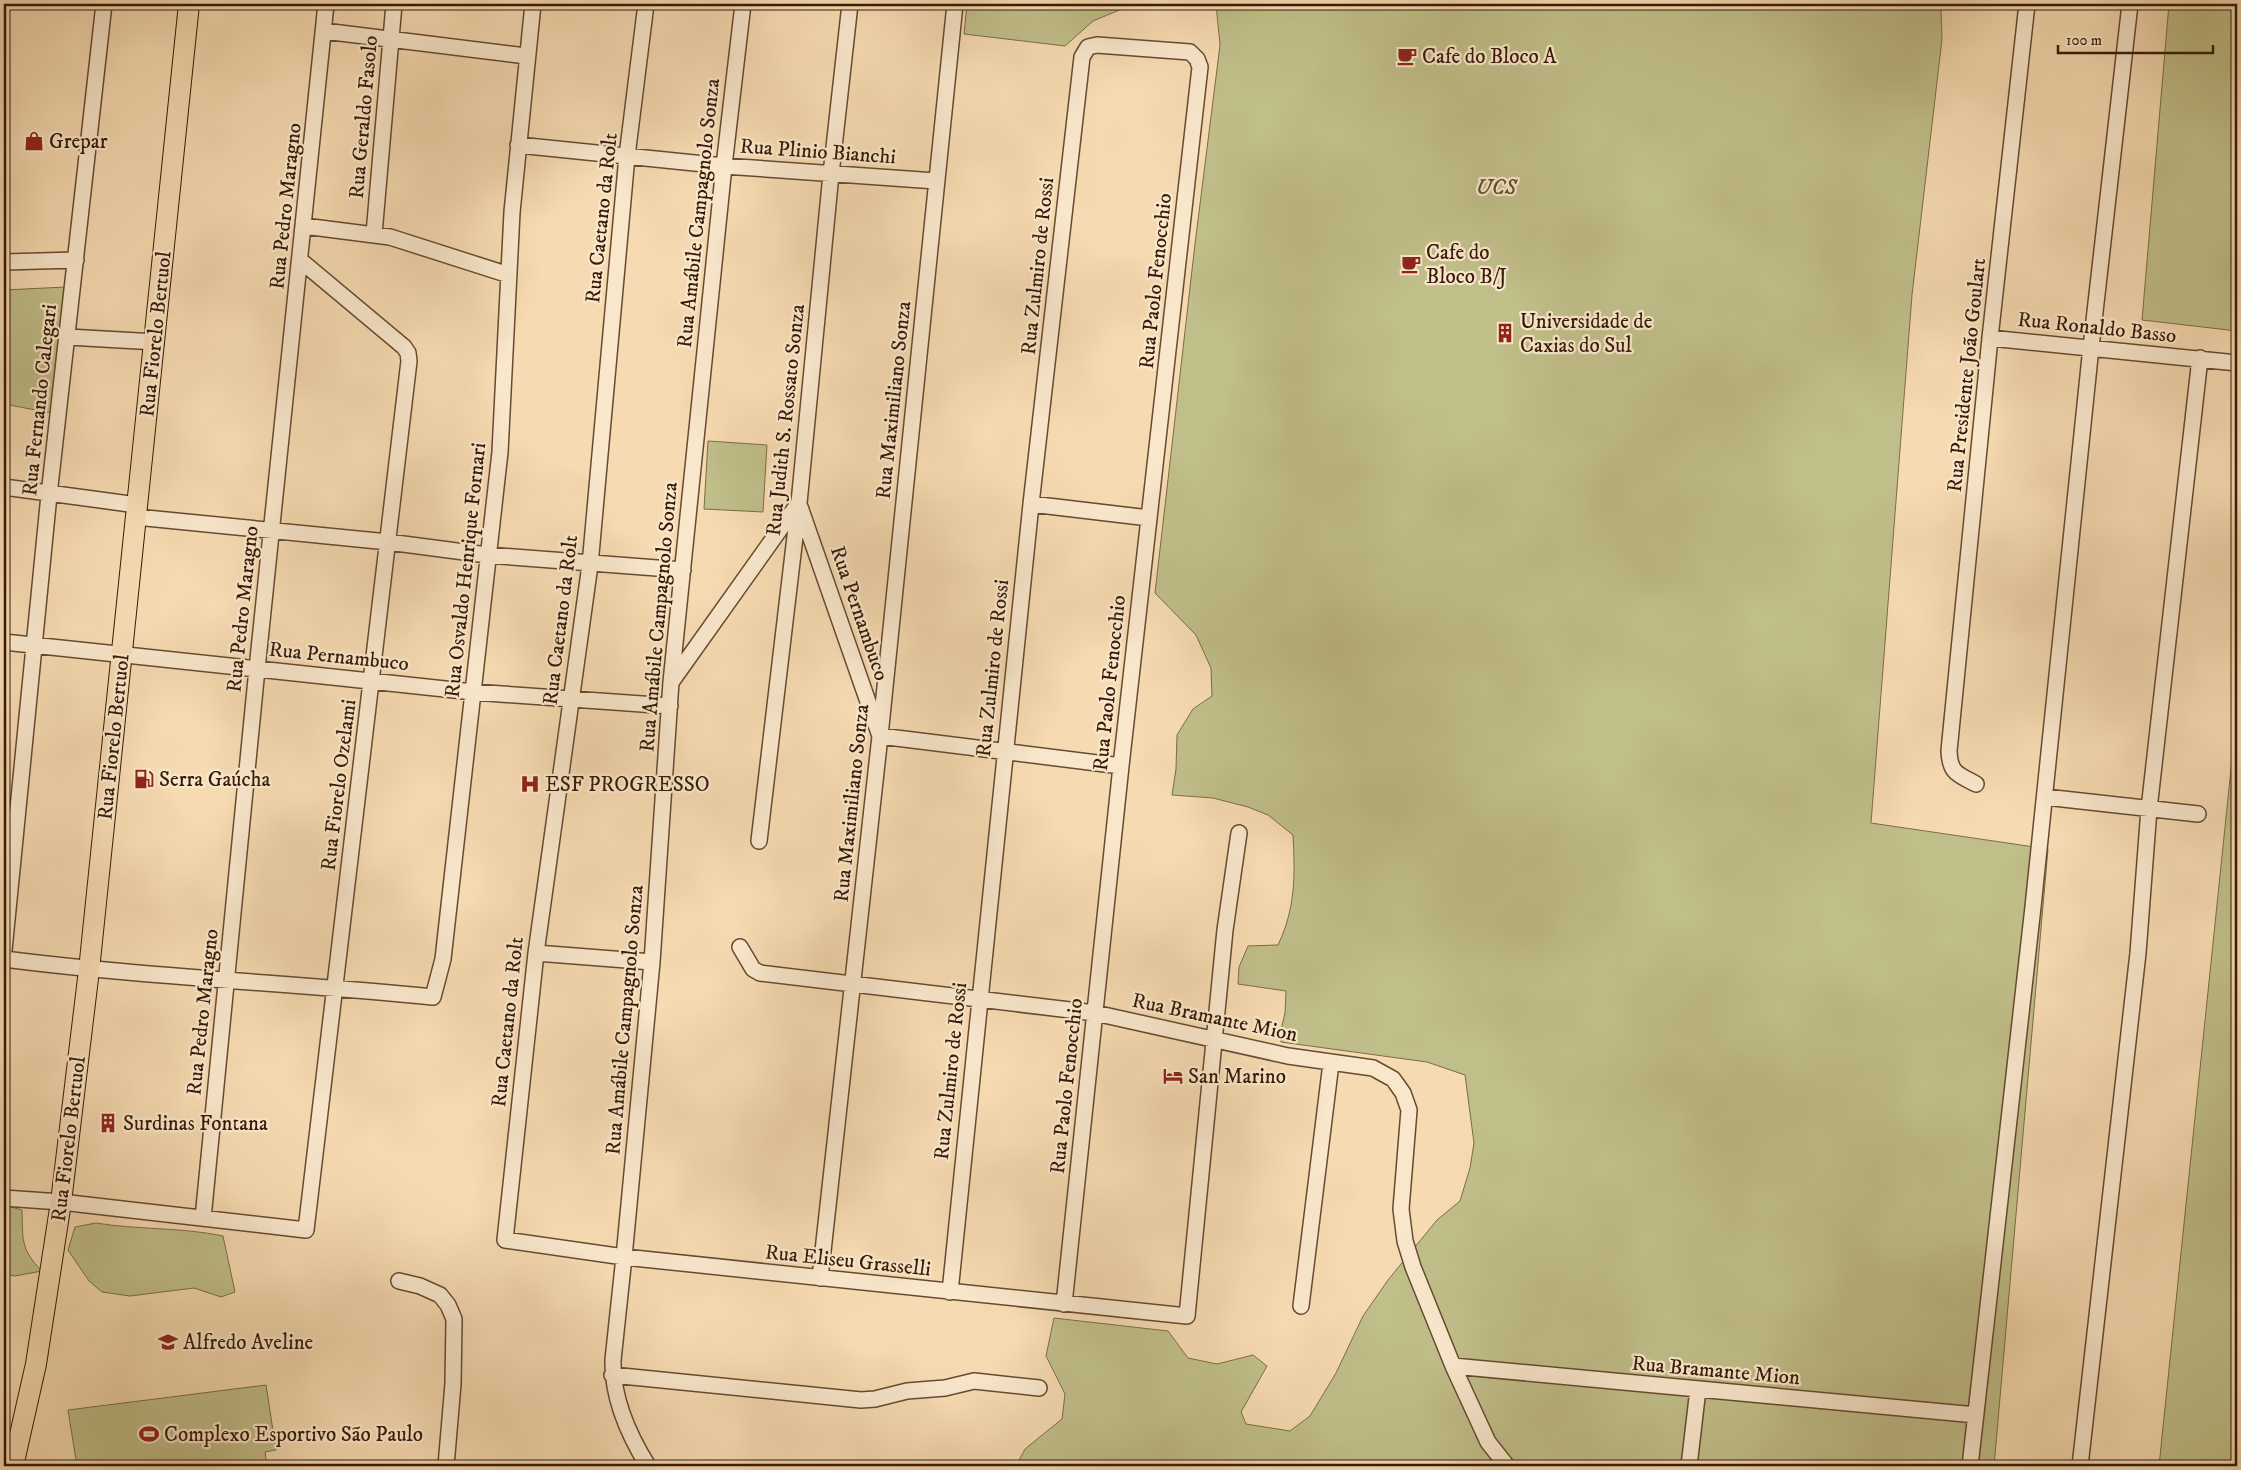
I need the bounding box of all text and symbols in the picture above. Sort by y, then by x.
scale bar [2058,22,2214,54]
text: 100 m [2066,31,2102,50]
street label: Rua Geraldo Fasolo [344,34,384,200]
place label: Cafe do Bloco A [1422,44,1557,70]
cafe icon: Cafe do Bloco A [1396,45,1418,67]
street label: Rua Amábile Campagnolo Sonza [672,77,726,349]
street label: Rua Pedro Maragno [264,122,308,291]
place label: Grepar [49,129,108,155]
shop icon: Grepar [23,130,45,152]
street label: Rua Caetano da Rolt [580,131,624,305]
street label: Rua Plinio Bianchi [739,134,897,170]
park label: UCS [1476,175,1518,201]
street label: Rua Zulmiro de Rossi [1016,176,1060,356]
street label: Rua Paolo Fenocchio [1134,192,1178,370]
place label: Cafe do Bloco B/J [1426,240,1507,290]
street label: Rua Fiorelo Bertuol [134,249,178,418]
cafe icon: Cafe do Bloco B/J [1400,253,1422,275]
street label: Rua Presidente João Goulart [1942,257,1992,493]
street label: Rua Maximiliano Sonza [871,300,917,500]
street label: Rua Fernando Calegari [17,303,63,497]
street label: Rua Judith S. Rossato Sonza [761,303,811,537]
street label: Rua Ronaldo Basso [2016,307,2178,349]
place label: Universidade de Caxias do Sul [1520,309,1653,359]
building icon: Universidade de Caxias do Sul [1494,322,1516,344]
street label: Rua Osvaldo Henrique Fornari [440,441,492,699]
street label: Rua Amábile Campagnolo Sonza [634,481,684,753]
street label: Rua Pedro Maragno [221,525,265,694]
street label: Rua Caetano da Rolt [538,533,584,707]
street label: Rua Pernambuco [824,543,894,684]
street label: Rua Zulmiro de Rossi [971,578,1015,758]
street label: Rua Paolo Fenocchio [1088,594,1132,772]
street label: Rua Pernambuco [268,637,410,677]
street label: Rua Fiorelo Bertuol [92,652,136,821]
street label: Rua Fiorelo Ozelami [316,698,362,872]
street label: Rua Maximiliano Sonza [829,703,875,903]
place label: Serra Gaúcha [159,767,271,793]
fuel station icon: Serra Gaúcha [133,768,155,790]
place label: ESF PROGRESSO [545,772,710,798]
hospital icon: ESF PROGRESSO [519,773,541,795]
street label: Rua Amábile Campagnolo Sonza [600,884,650,1156]
street label: Rua Pedro Maragno [181,928,225,1097]
street label: Rua Caetano da Rolt [486,935,530,1109]
street label: Rua Zulmiro de Rossi [929,981,973,1161]
street label: Rua Bramante Mion [1130,988,1300,1048]
street label: Rua Paolo Fenocchio [1045,997,1089,1175]
street label: Rua Fiorelo Bertuol [46,1054,92,1223]
place label: San Marino [1188,1064,1286,1090]
hotel icon: San Marino [1162,1065,1184,1087]
place label: Surdinas Fontana [123,1111,268,1137]
building icon: Surdinas Fontana [97,1112,119,1134]
street label: Rua Eliseu Grasselli [764,1239,932,1283]
place label: Alfredo Aveline [183,1330,314,1356]
school or university icon: Alfredo Aveline [157,1331,179,1353]
street label: Rua Bramante Mion [1631,1351,1801,1391]
place label: Complexo Esportivo São Paulo [164,1422,423,1448]
sports icon: Complexo Esportivo São Paulo [138,1423,160,1445]

